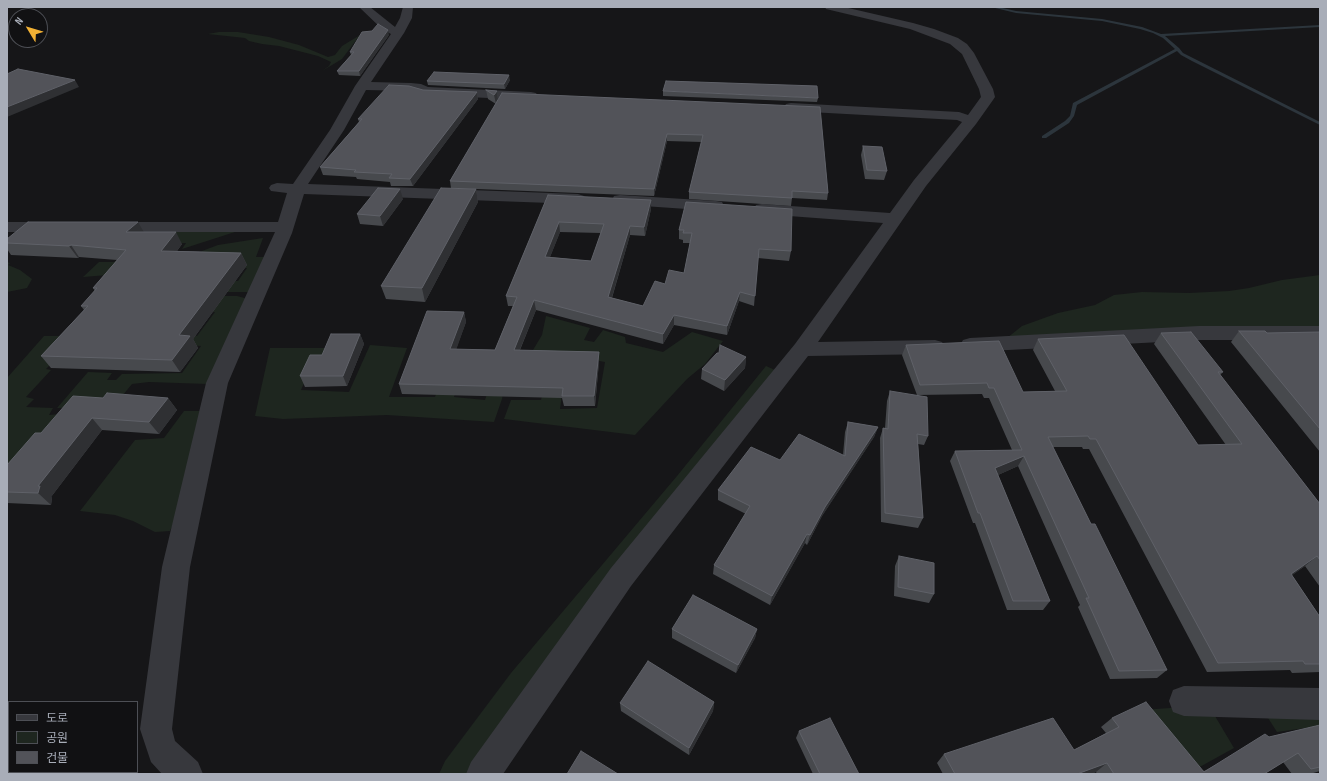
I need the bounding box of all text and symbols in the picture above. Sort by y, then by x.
north arrow [8,8,48,48]
text: N [12,15,26,27]
legend [8,701,138,773]
text: 도로 [46,711,68,726]
text: 공원 [46,731,68,746]
text: 건물 [46,751,68,766]

